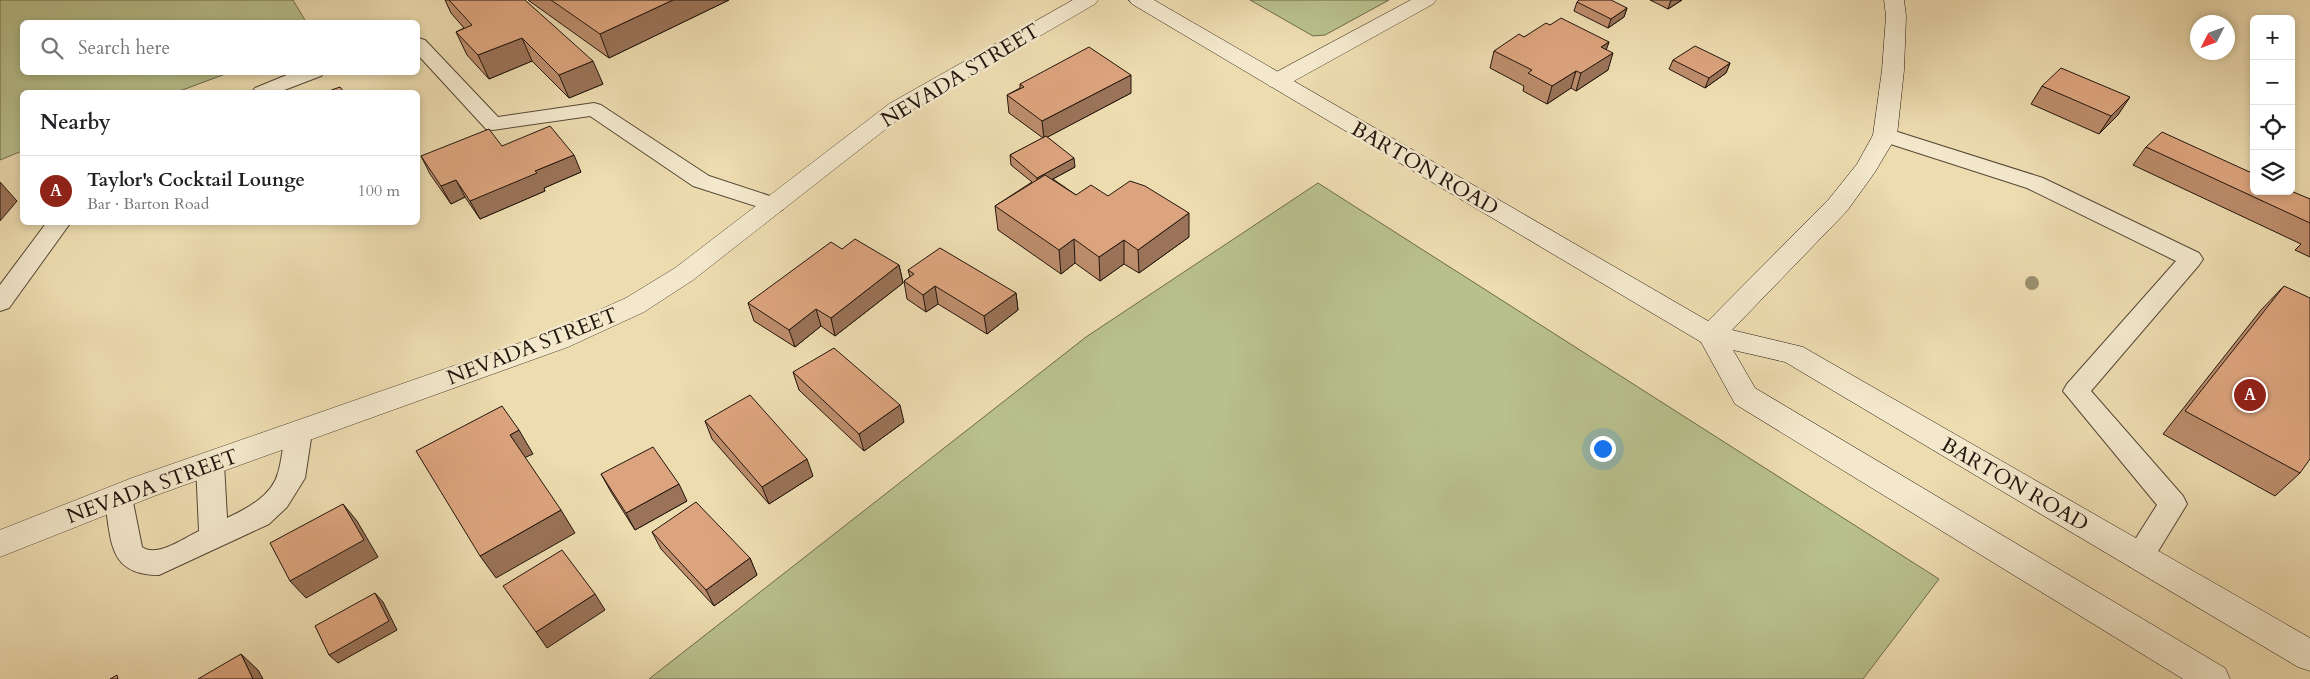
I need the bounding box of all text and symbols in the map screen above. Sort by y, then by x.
north arrow [2190,15,2235,60]
map controls [2250,15,2295,195]
button: + [2250,15,2295,60]
street label: NEVADA STREET [875,16,1045,134]
search box [20,20,420,75]
icon: search [38,34,66,62]
text: Search here [78,35,170,61]
button: − [2250,60,2295,105]
button: locate [2250,105,2295,150]
text: Nearby [40,108,111,137]
street label: BARTON ROAD [1346,114,1504,222]
button: layers [2250,150,2295,195]
text: Taylor's Cocktail Lounge [87,167,305,193]
text: A [50,180,62,202]
text: 100 m [358,180,400,202]
text: Bar · Barton Road [87,193,209,215]
street label: NEVADA STREET [443,301,622,392]
pin: A [2234,376,2266,414]
street label: BARTON ROAD [1936,430,2094,538]
your location [1590,436,1616,462]
street label: NEVADA STREET [62,442,242,531]

